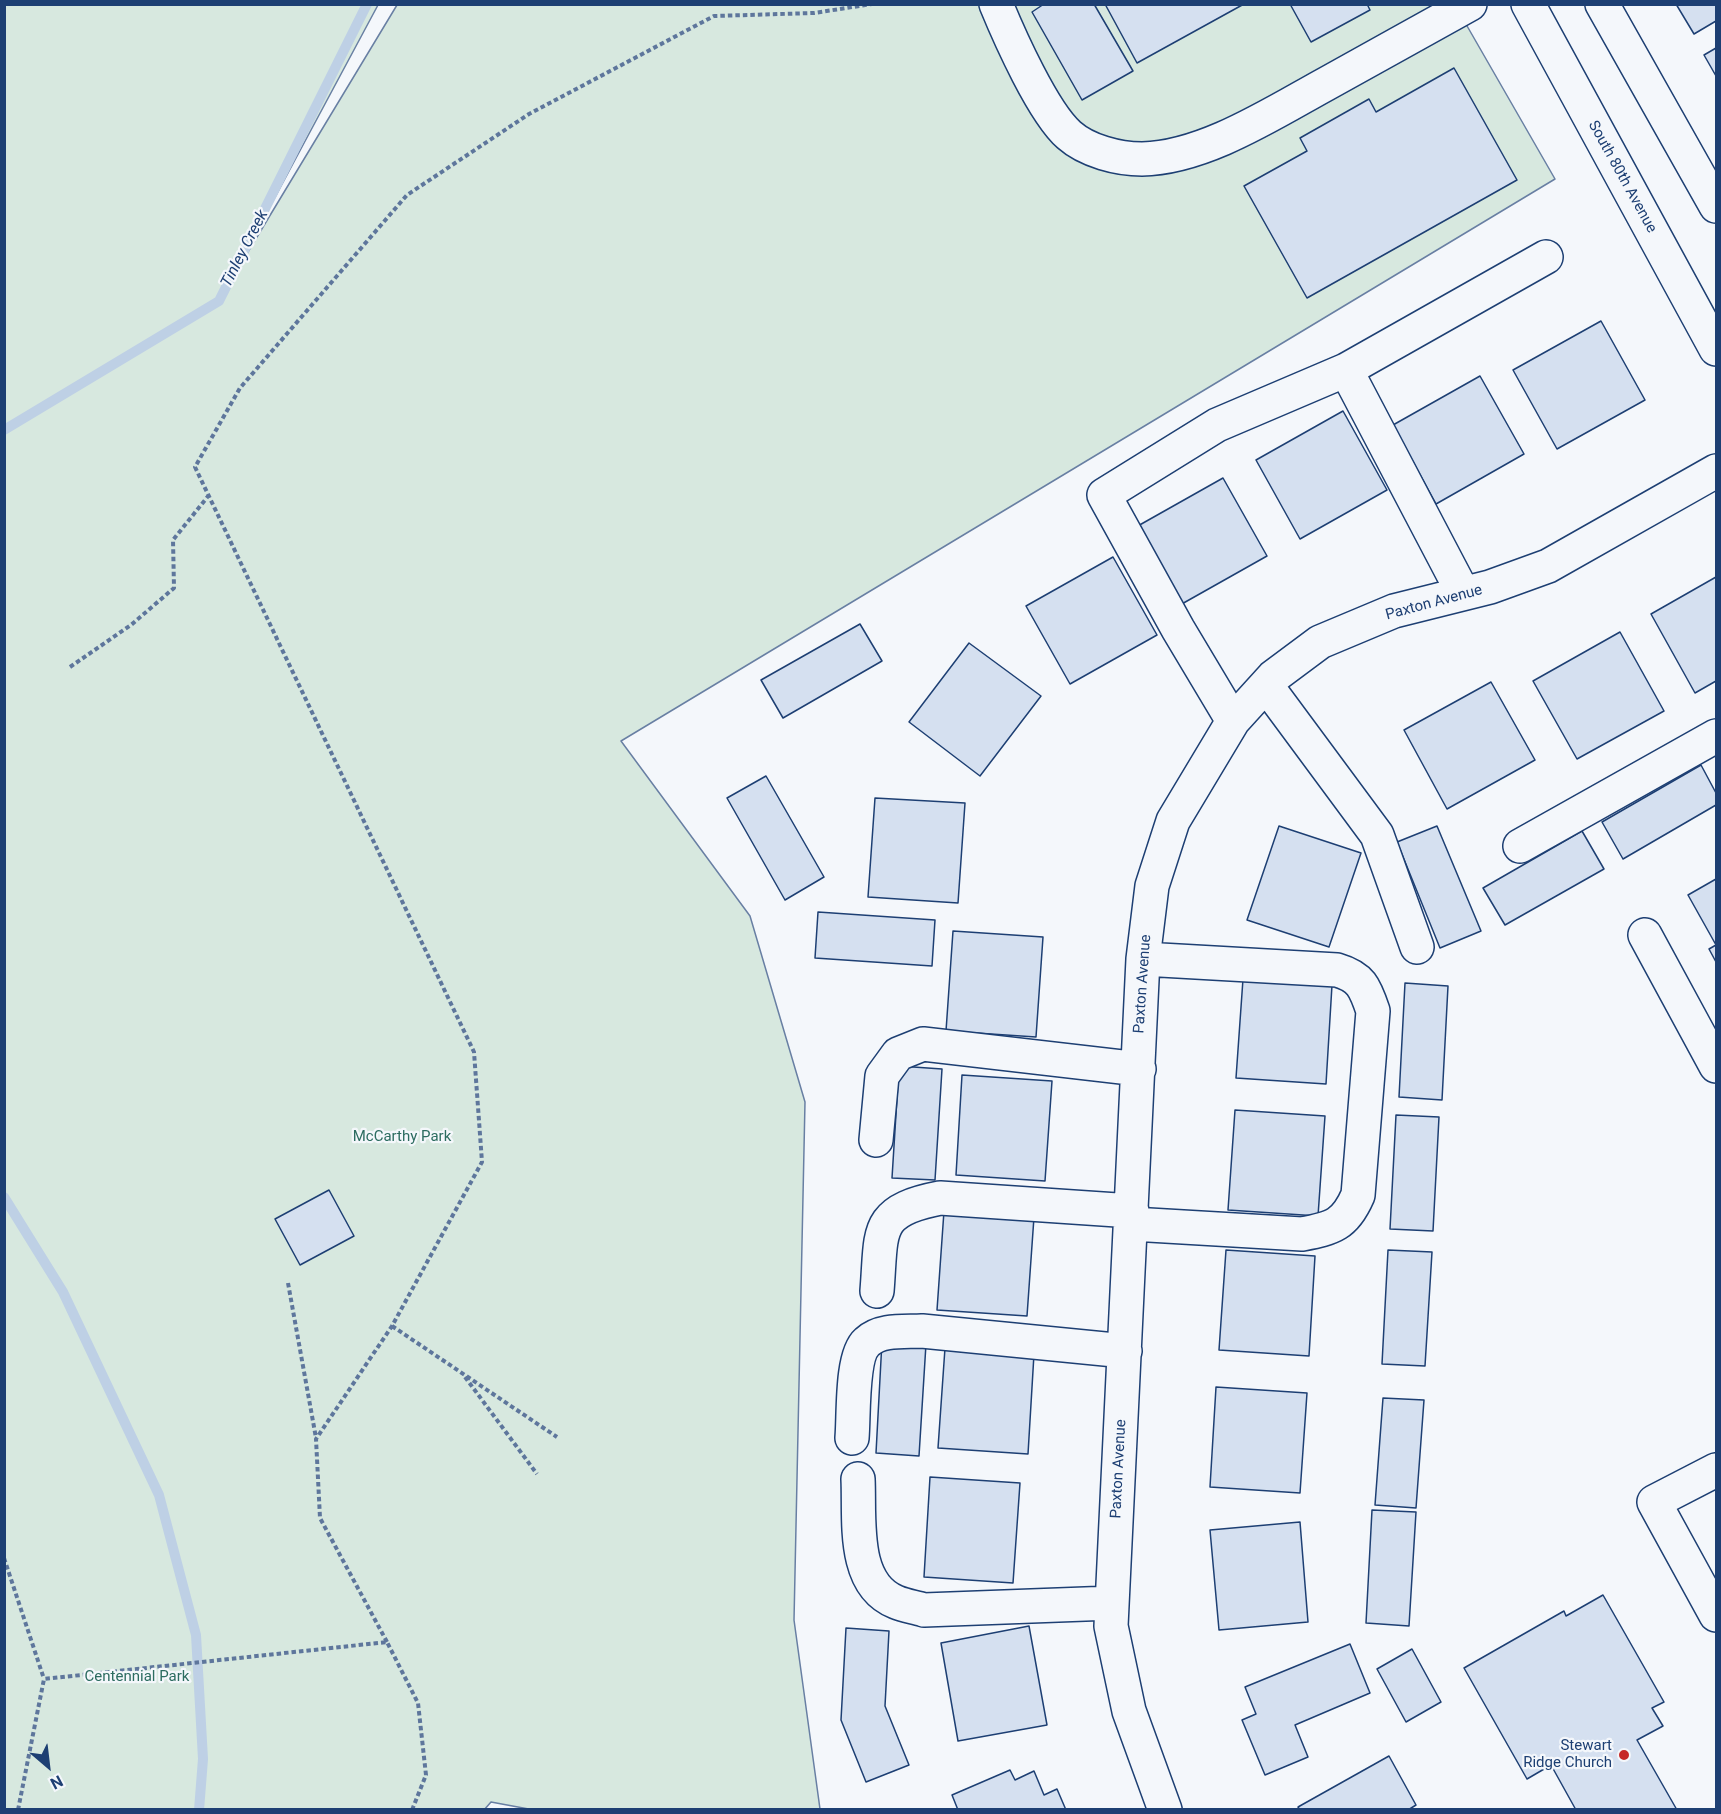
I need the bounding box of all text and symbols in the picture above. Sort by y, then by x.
street label: South 80th Avenue [1584,118,1660,236]
water label: Tinley Creek [217,207,273,291]
street label: Paxton Avenue [1384,581,1484,625]
street label: Paxton Avenue [1131,934,1155,1034]
park label: McCarthy Park [353,1128,451,1146]
street label: Paxton Avenue [1107,1419,1131,1519]
park label: Centennial Park [85,1668,189,1686]
north arrow [18,1736,78,1796]
place label: Stewart Ridge Church [1523,1737,1612,1772]
marker: Stewart Ridge Church [1617,1748,1631,1762]
text: N [47,1771,66,1793]

